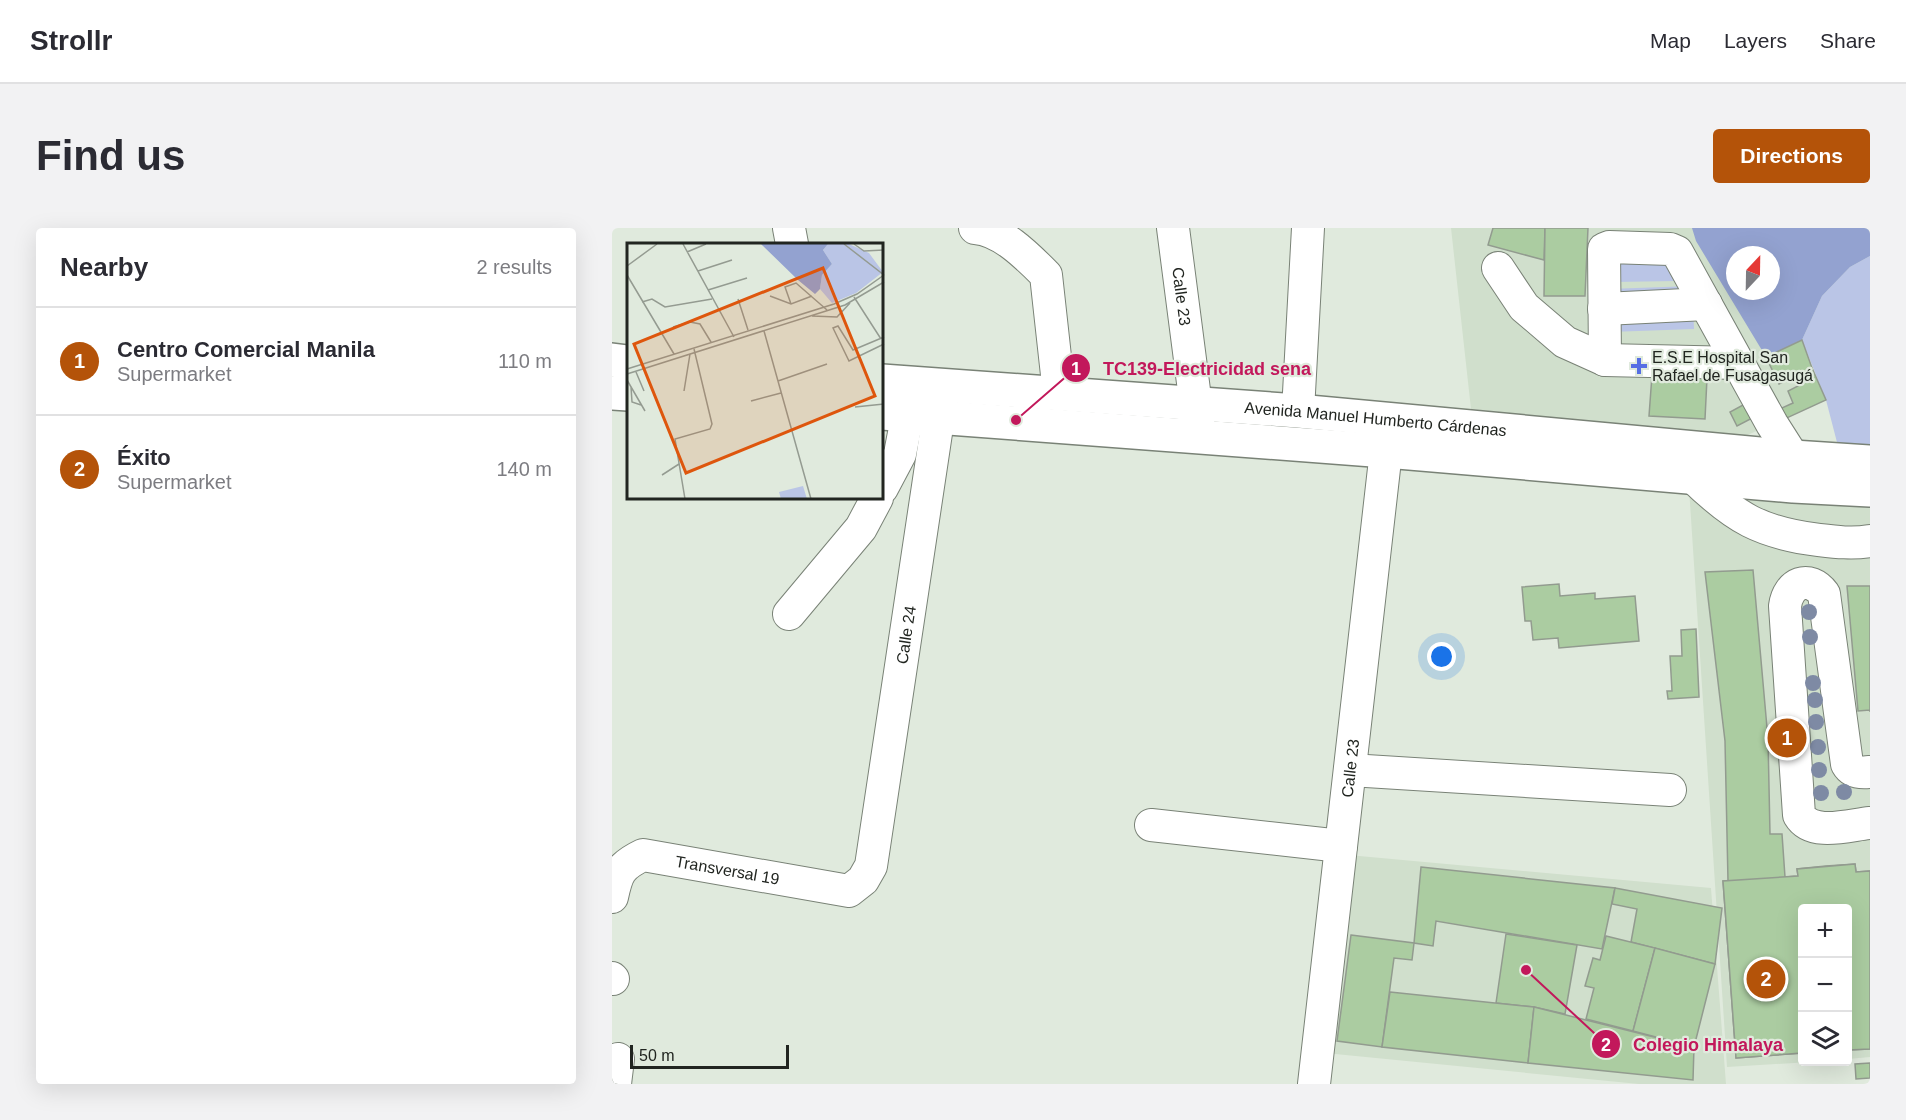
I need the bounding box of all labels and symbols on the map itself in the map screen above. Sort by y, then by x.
inset map [627,243,884,500]
north arrow [1726,246,1780,300]
street label: Calle 23 [1170,266,1194,327]
place label: E.S.E Hospital San Rafael de Fusagasugá [1652,349,1813,384]
callout: TC139-Electricidad sena [1061,350,1323,386]
marker: E.S.E Hospital San Rafael de Fusagasugá [1630,357,1648,375]
text: 1 [1071,359,1081,379]
text: TC139-Electricidad sena [1103,359,1312,379]
street label: Avenida Manuel Humberto Cárdenas [1244,399,1507,439]
street label: Calle 24 [893,604,918,665]
your location [1427,642,1456,671]
pin: 1 [1768,716,1806,760]
street label: Calle 23 [1338,738,1362,798]
street label: Transversal 19 [674,852,781,887]
pin: 2 [1746,956,1786,1002]
callout: Colegio Himalaya [1591,1026,1795,1062]
text: 2 [1601,1035,1611,1055]
text: Colegio Himalaya [1633,1035,1784,1055]
scale bar [630,1042,789,1070]

